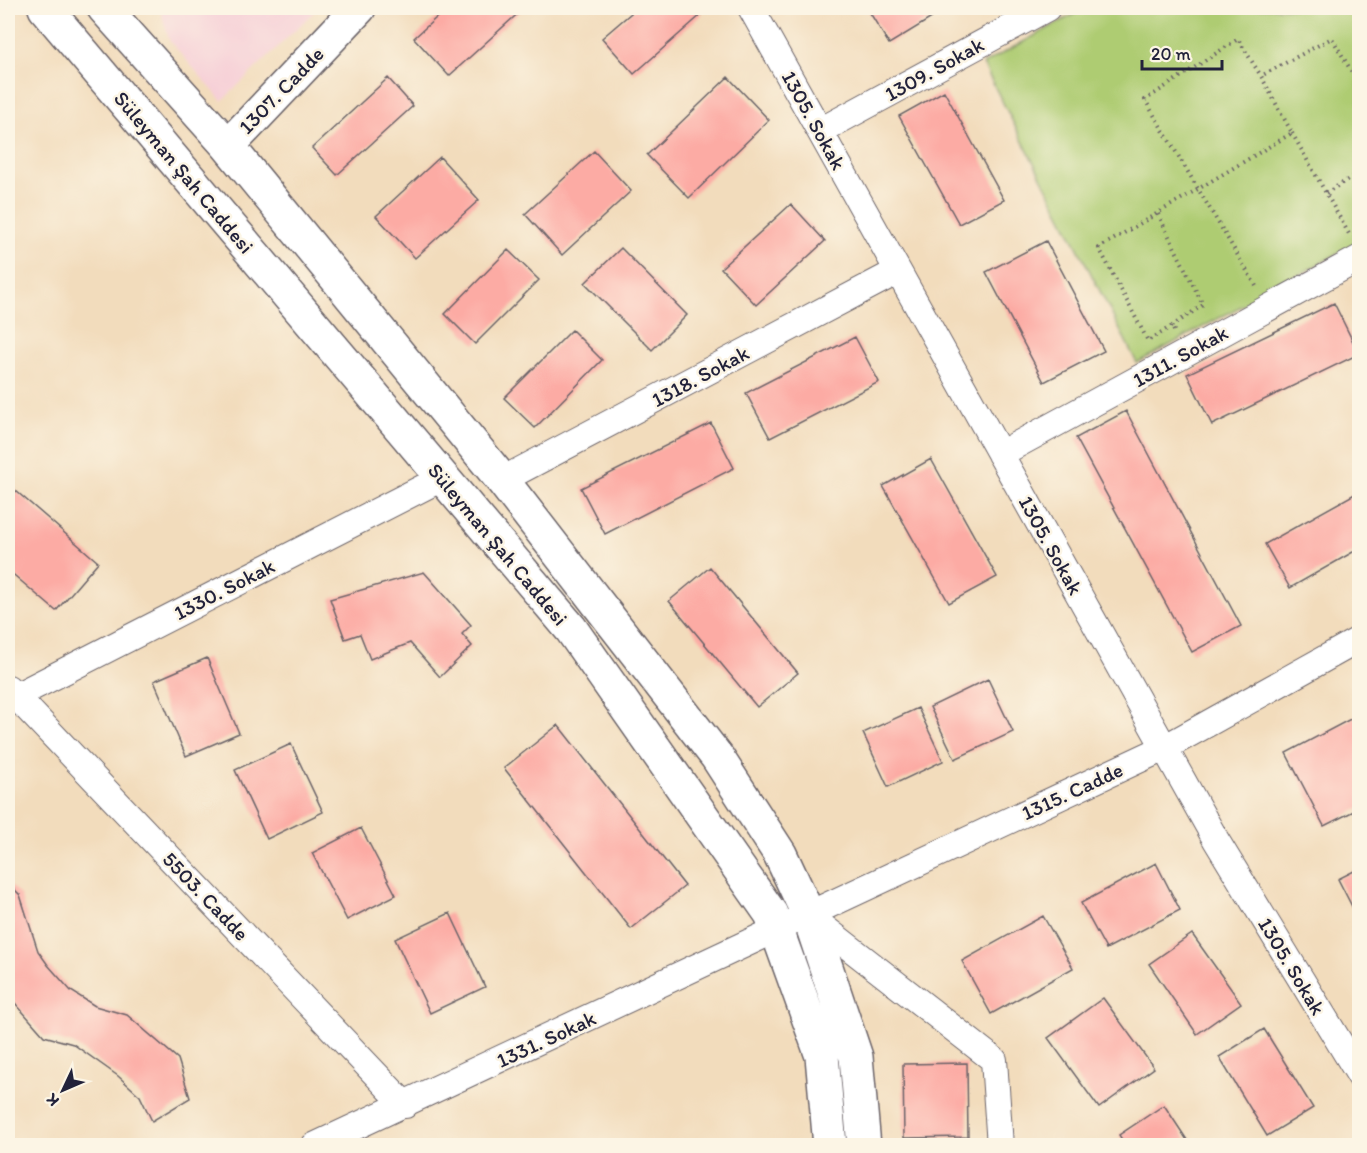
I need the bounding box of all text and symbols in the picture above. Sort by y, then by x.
street label: 1309. Sokak [880,31,988,106]
scale bar [1142,33,1222,71]
street label: 1307. Cadde [233,41,329,139]
text: 20 m [1151,43,1191,65]
street label: 1305. Sokak [777,66,852,174]
street label: Süleyman Şah Caddesi [109,86,259,258]
street label: 1311. Sokak [1128,319,1232,392]
street label: 1318. Sokak [647,340,753,412]
street label: Süleyman Şah Caddesi [423,458,573,630]
street label: 1305. Sokak [1014,491,1089,599]
street label: 1330. Sokak [169,553,279,625]
street label: 1315. Cadde [1017,757,1127,825]
street label: 5503. Cadde [158,846,254,946]
street label: 1305. Sokak [1253,913,1331,1020]
street label: 1331. Sokak [492,1005,600,1073]
north arrow [33,1060,93,1120]
text: K [42,1089,63,1110]

